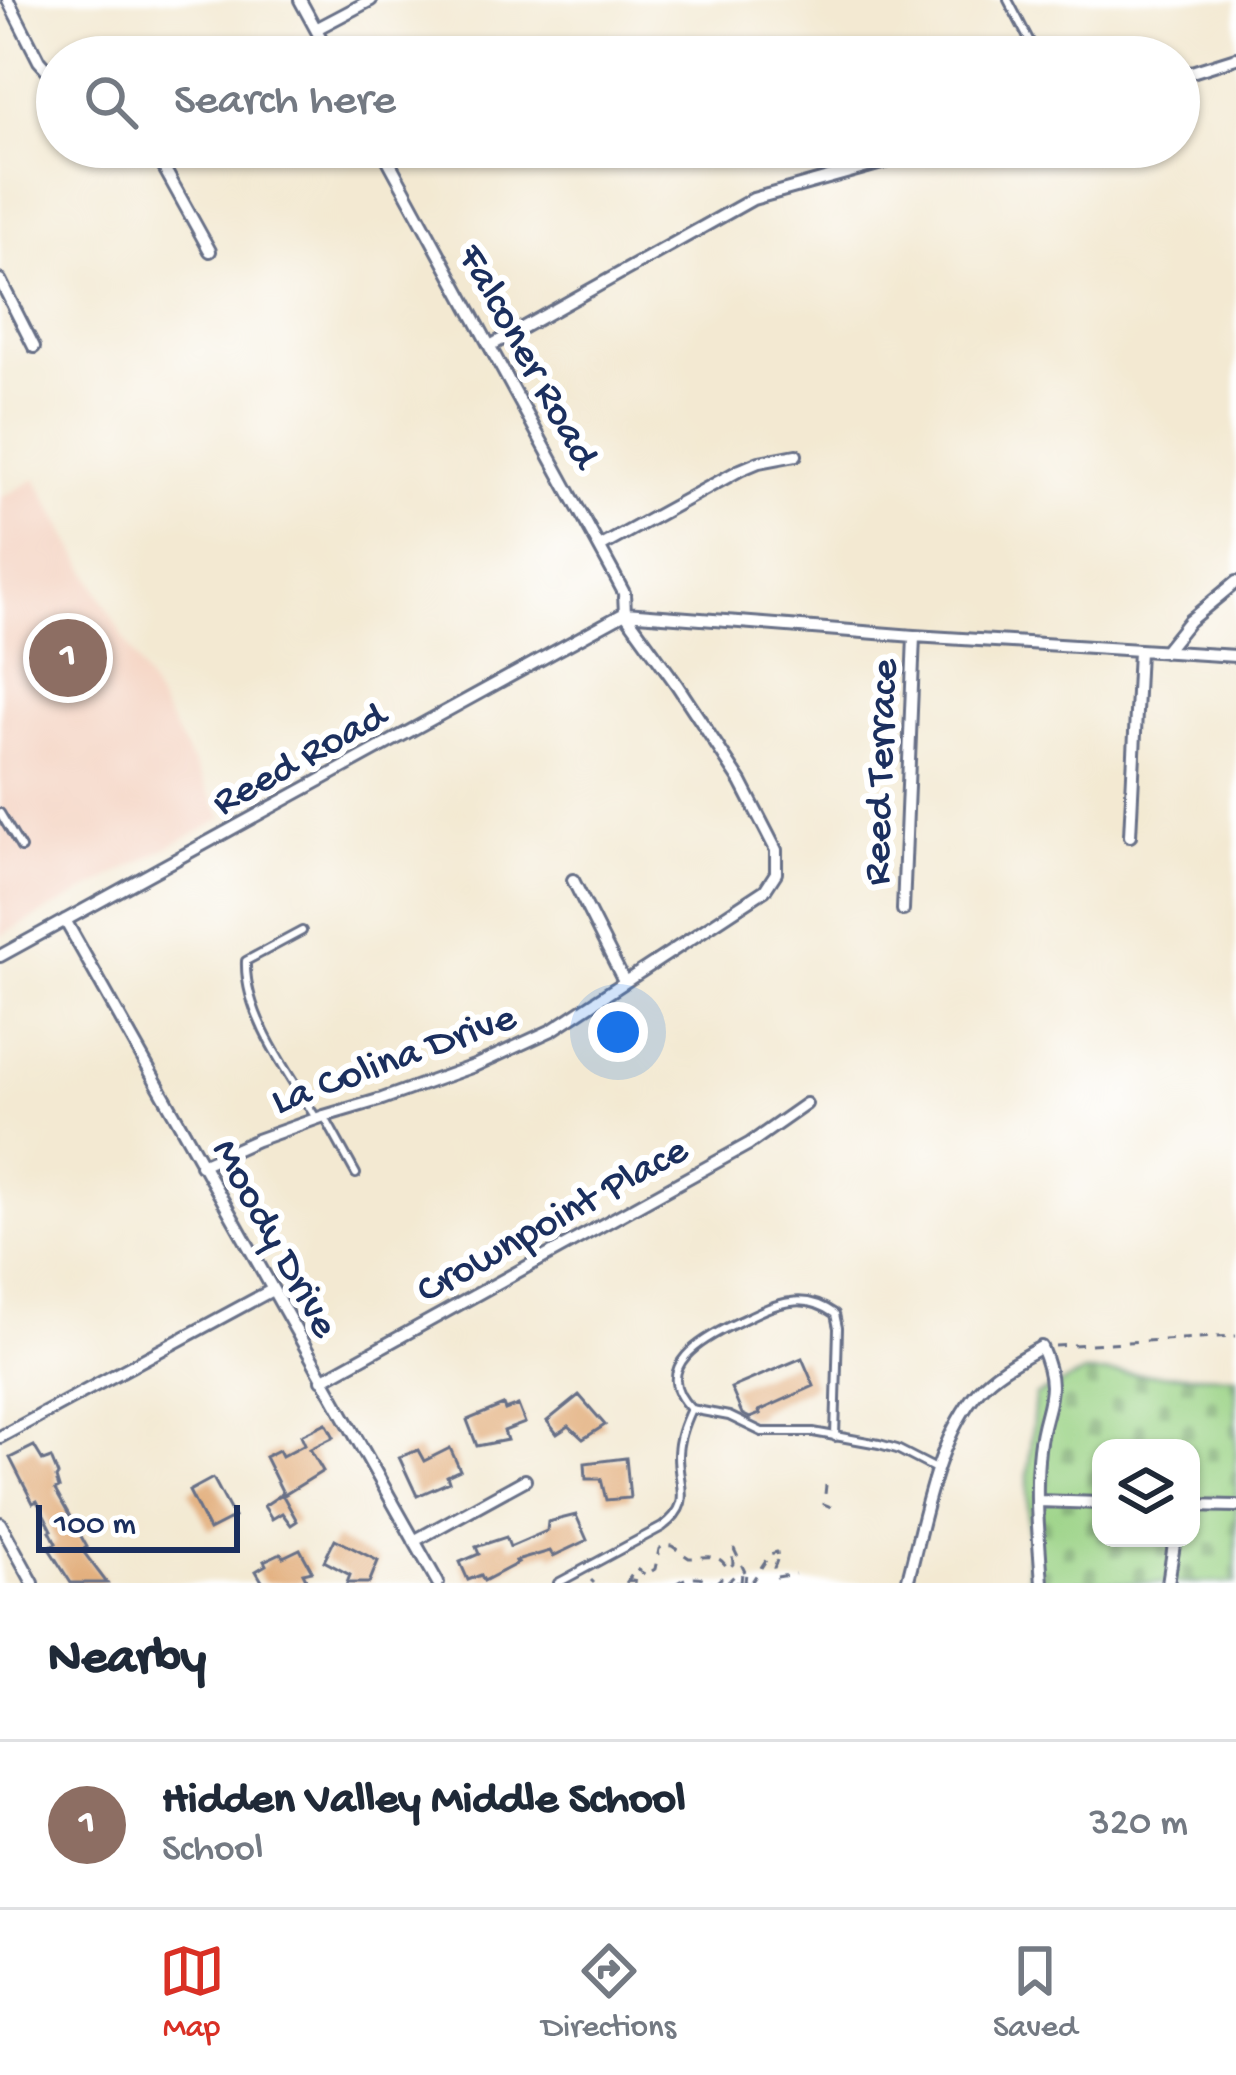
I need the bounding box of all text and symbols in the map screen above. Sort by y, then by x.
search box [36,36,1200,168]
icon: search [78,69,144,135]
text: Search here [174,76,396,129]
street label: Falconer Road [443,236,609,481]
pin: 1 [29,613,107,703]
street label: Reed Terrace [855,657,912,886]
street label: Reed Road [205,692,399,829]
street label: La Colina Drive [266,995,525,1129]
your location [588,1002,648,1062]
street label: Crownpoint Place [410,1127,699,1317]
street label: Moody Drive [198,1132,348,1349]
map controls [1092,1439,1200,1547]
button: layers [1092,1439,1200,1547]
scale bar [36,1499,240,1552]
text: 100 m [54,1507,136,1545]
text: Nearby [48,1631,206,1691]
text: Hidden Valley Middle School [162,1775,686,1828]
text: 1 [79,1802,95,1848]
text: 320 m [1090,1802,1188,1848]
text: School [162,1828,263,1874]
tab: Map [159,1938,225,2048]
tab: Directions [542,1938,676,2048]
tab: Saved [993,1938,1077,2048]

